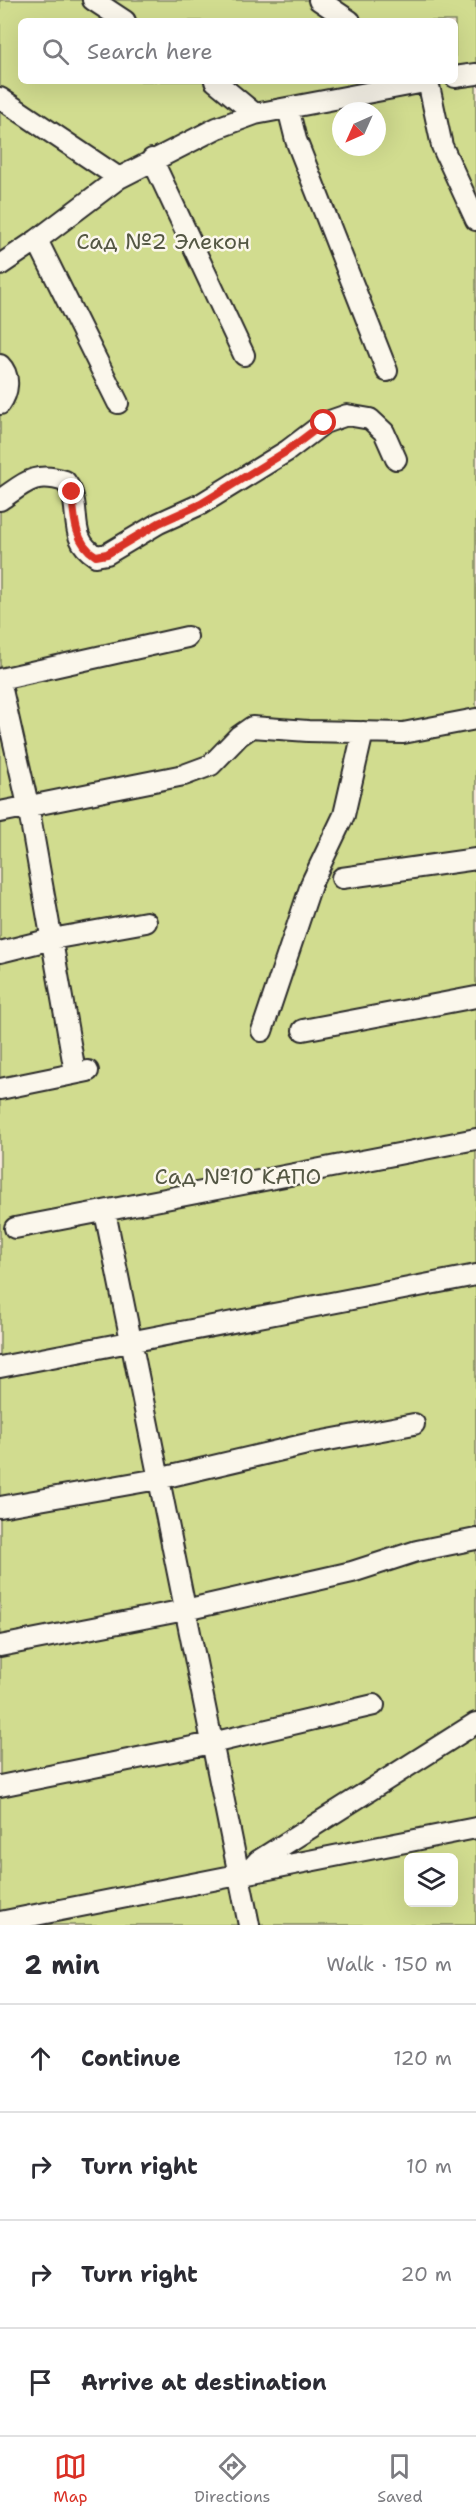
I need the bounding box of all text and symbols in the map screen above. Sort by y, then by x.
search box [18,18,458,84]
icon: search [39,35,72,68]
text: Search here [87,37,213,66]
north arrow [332,102,386,156]
park label: Сад №2 Элекон [76,227,250,256]
route start [310,409,336,435]
route end [58,478,84,504]
park label: Сад №10 КАПО [155,1162,321,1191]
map controls [404,1853,458,1907]
button: layers [404,1853,458,1907]
text: 2 min [24,1947,100,1982]
text: Walk · 150 m [326,1951,452,1977]
icon: ahead [24,2042,57,2075]
text: Continue [81,2044,181,2073]
text: 120 m [393,2045,452,2071]
icon: right [24,2150,57,2183]
text: Turn right [81,2152,198,2181]
text: 10 m [406,2153,452,2179]
icon: right [24,2258,57,2291]
text: Turn right [81,2260,198,2289]
text: 20 m [401,2261,452,2287]
icon: arrive [24,2366,57,2399]
text: Arrive at destination [81,2368,327,2397]
tab: Map [53,2450,88,2507]
tab: Directions [194,2450,271,2507]
tab: Saved [377,2450,423,2507]

